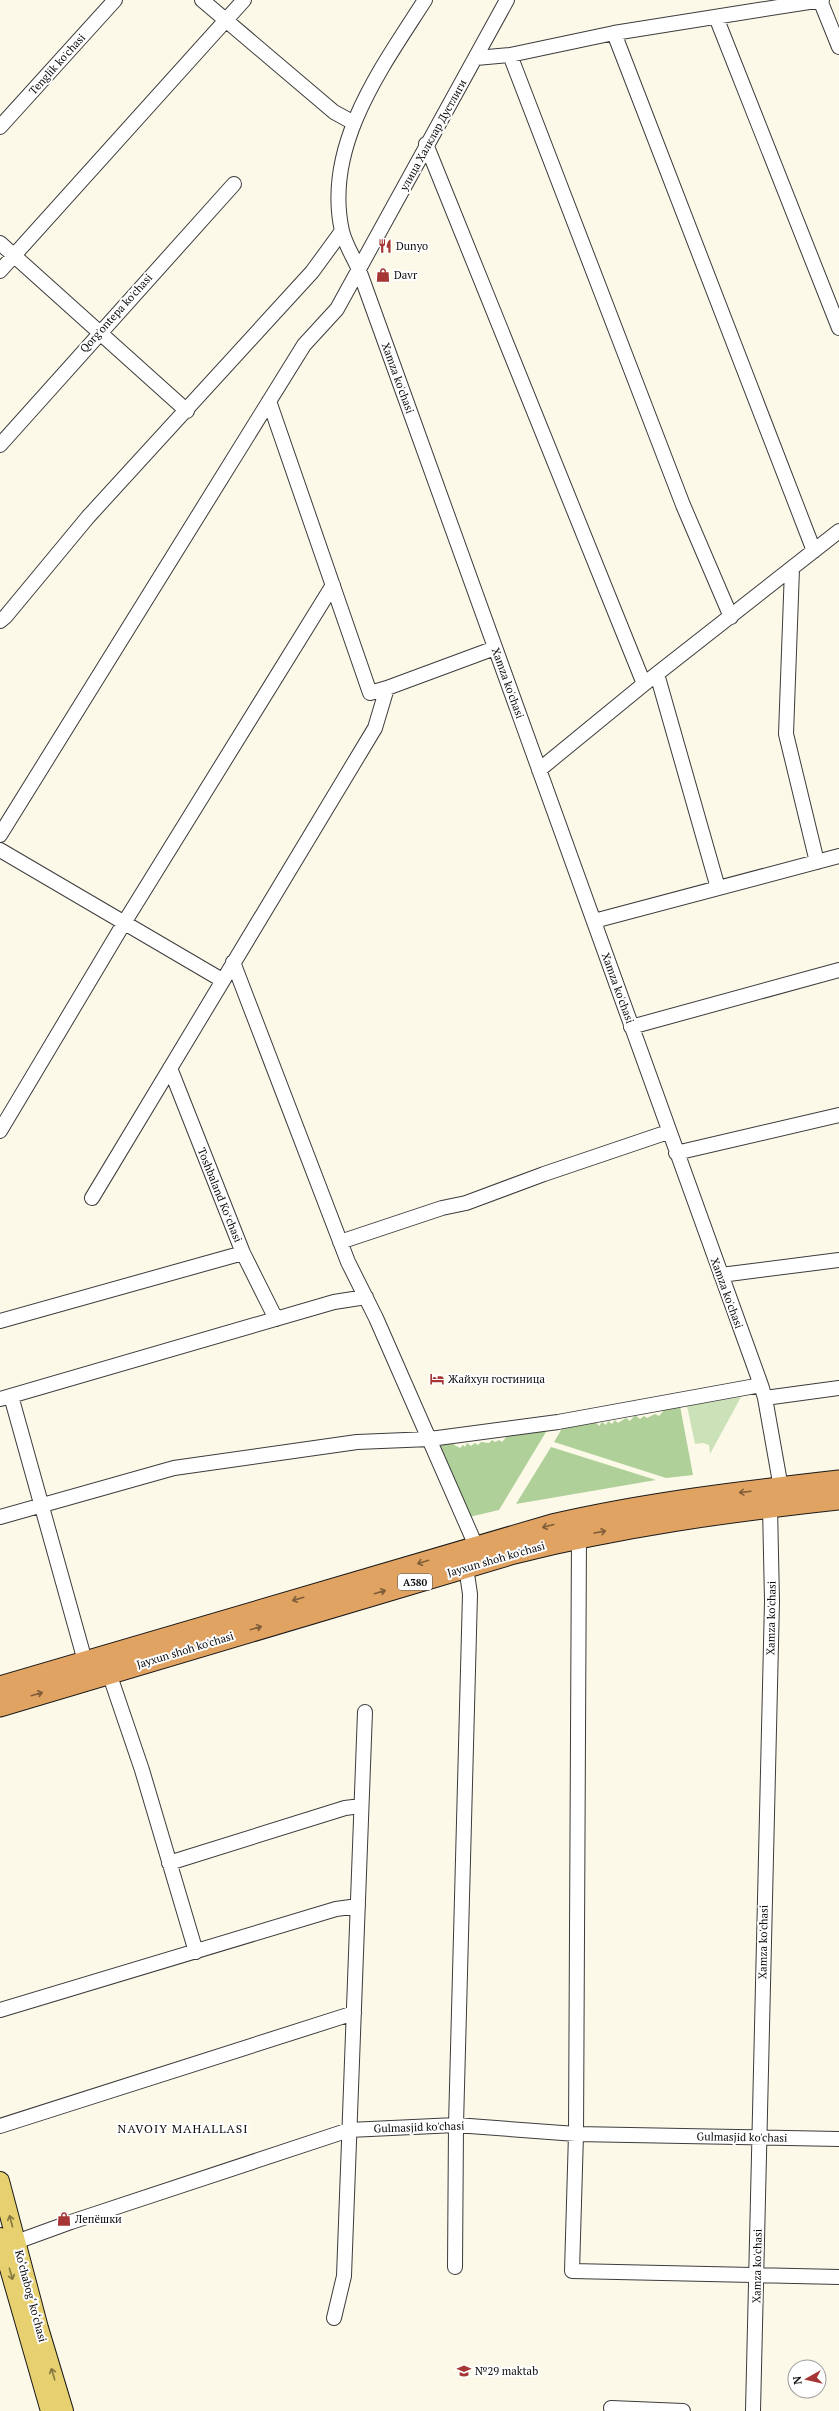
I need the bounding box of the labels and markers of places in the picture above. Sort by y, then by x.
restaurant icon: Dunyo [377,238,393,254]
place label: Dunyo [396,239,428,253]
shop icon: Davr [375,267,391,283]
place label: Davr [394,268,418,282]
hotel icon: Жайхун гостиница [429,1371,445,1387]
place label: Жайхун гостиница [448,1372,546,1386]
shop icon: Лепёшки [56,2211,72,2227]
place label: Лепёшки [74,2212,122,2226]
school or university icon: №29 maktab [456,2363,472,2379]
place label: №29 maktab [475,2364,538,2378]

